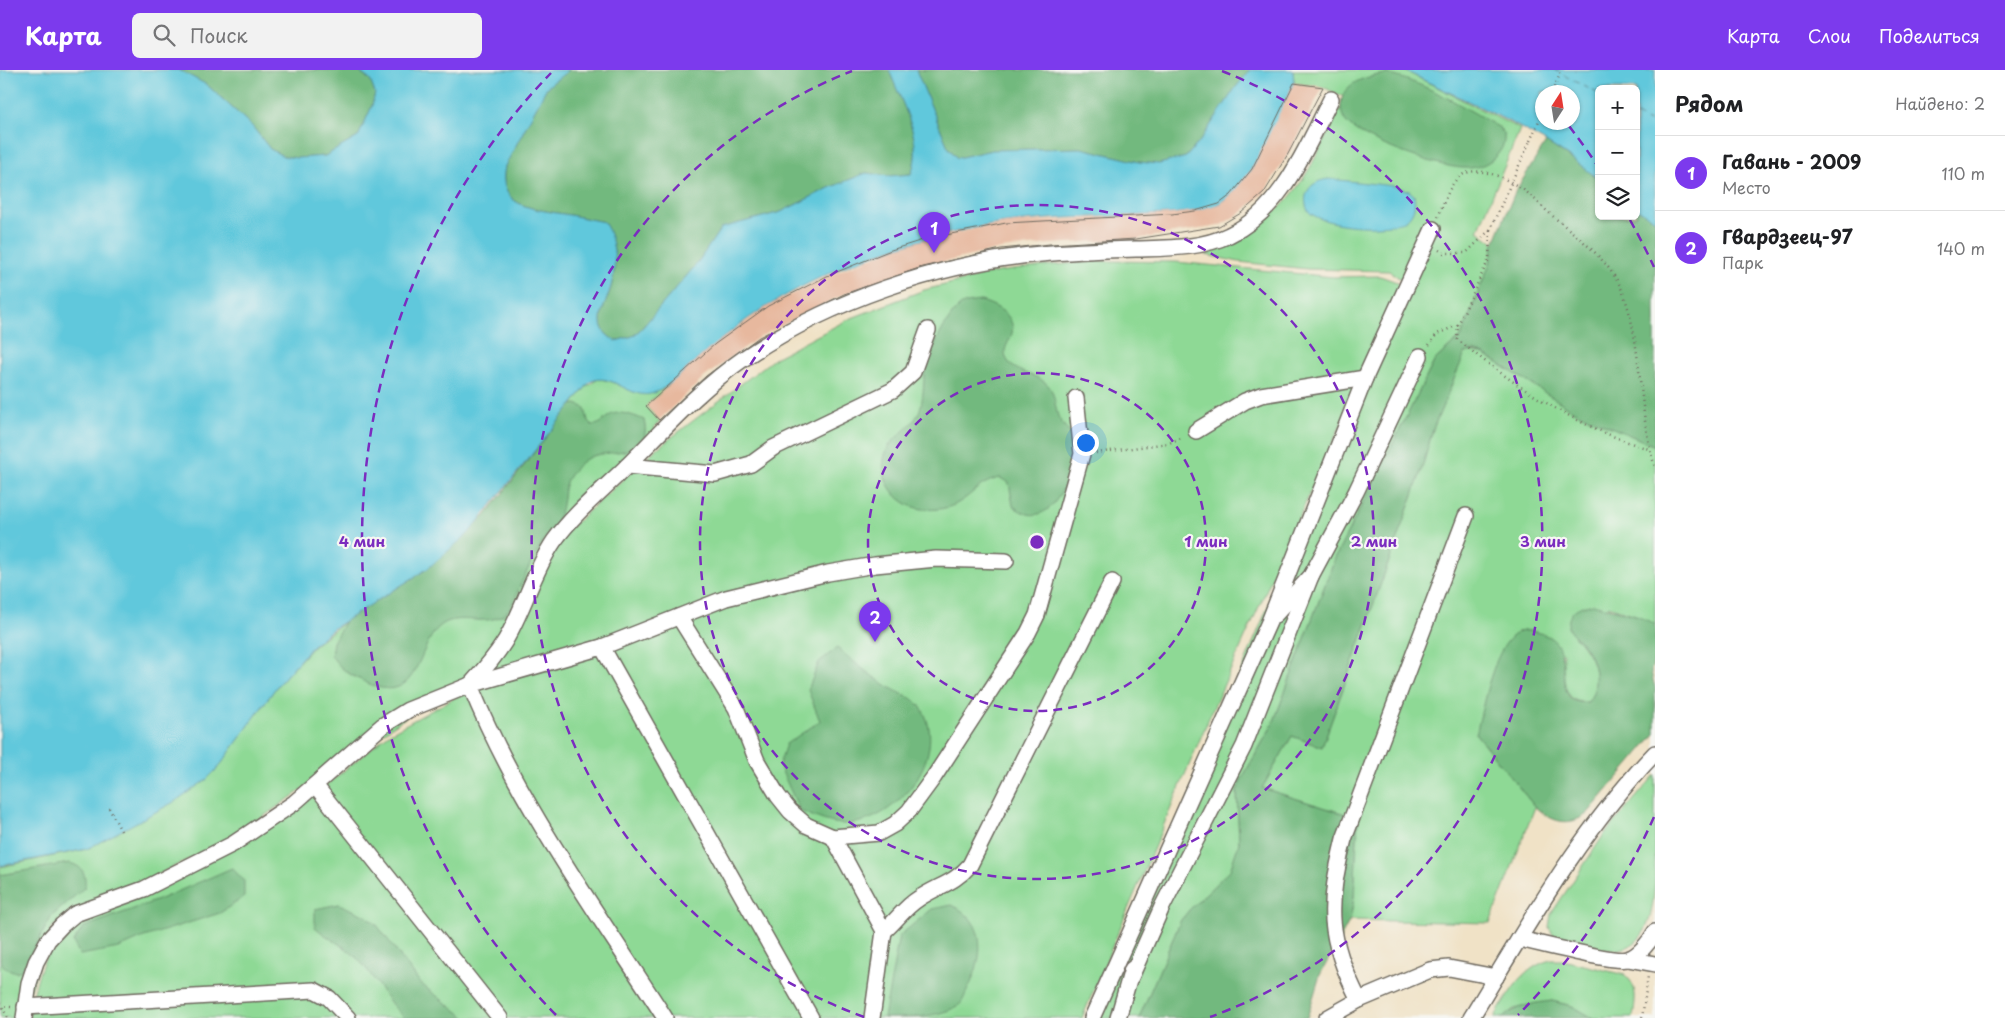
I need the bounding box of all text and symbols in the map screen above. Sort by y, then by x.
search box [132,13,482,58]
text: Карта [25,17,102,53]
icon: search [150,21,178,49]
text: Поиск [190,21,248,49]
text: Карта [1727,22,1780,49]
text: Слои [1808,22,1851,49]
text: Поделиться [1879,22,1980,49]
north arrow [1535,85,1580,130]
map controls [1595,85,1640,220]
button: + [1595,85,1640,130]
text: Рядом [1675,87,1743,119]
text: Найдено: 2 [1895,91,1985,115]
button: − [1595,130,1640,175]
text: Гавань - 2009 [1722,147,1861,175]
text: 1 [1687,161,1695,185]
text: 110 m [1942,161,1985,185]
button: layers [1595,175,1640,220]
text: Место [1722,175,1771,199]
pin: 1 [918,212,950,253]
text: Гвардзеец-97 [1722,222,1853,250]
text: 2 [1685,236,1697,260]
text: 140 m [1937,236,1985,260]
text: Парк [1722,250,1763,274]
your location [1073,430,1099,456]
text: 4 мин [339,529,385,552]
text: 1 мин [1184,529,1228,552]
text: 2 мин [1351,529,1398,552]
text: 3 мин [1520,529,1566,552]
centre of rings [1028,533,1046,551]
pin: 2 [859,601,891,642]

